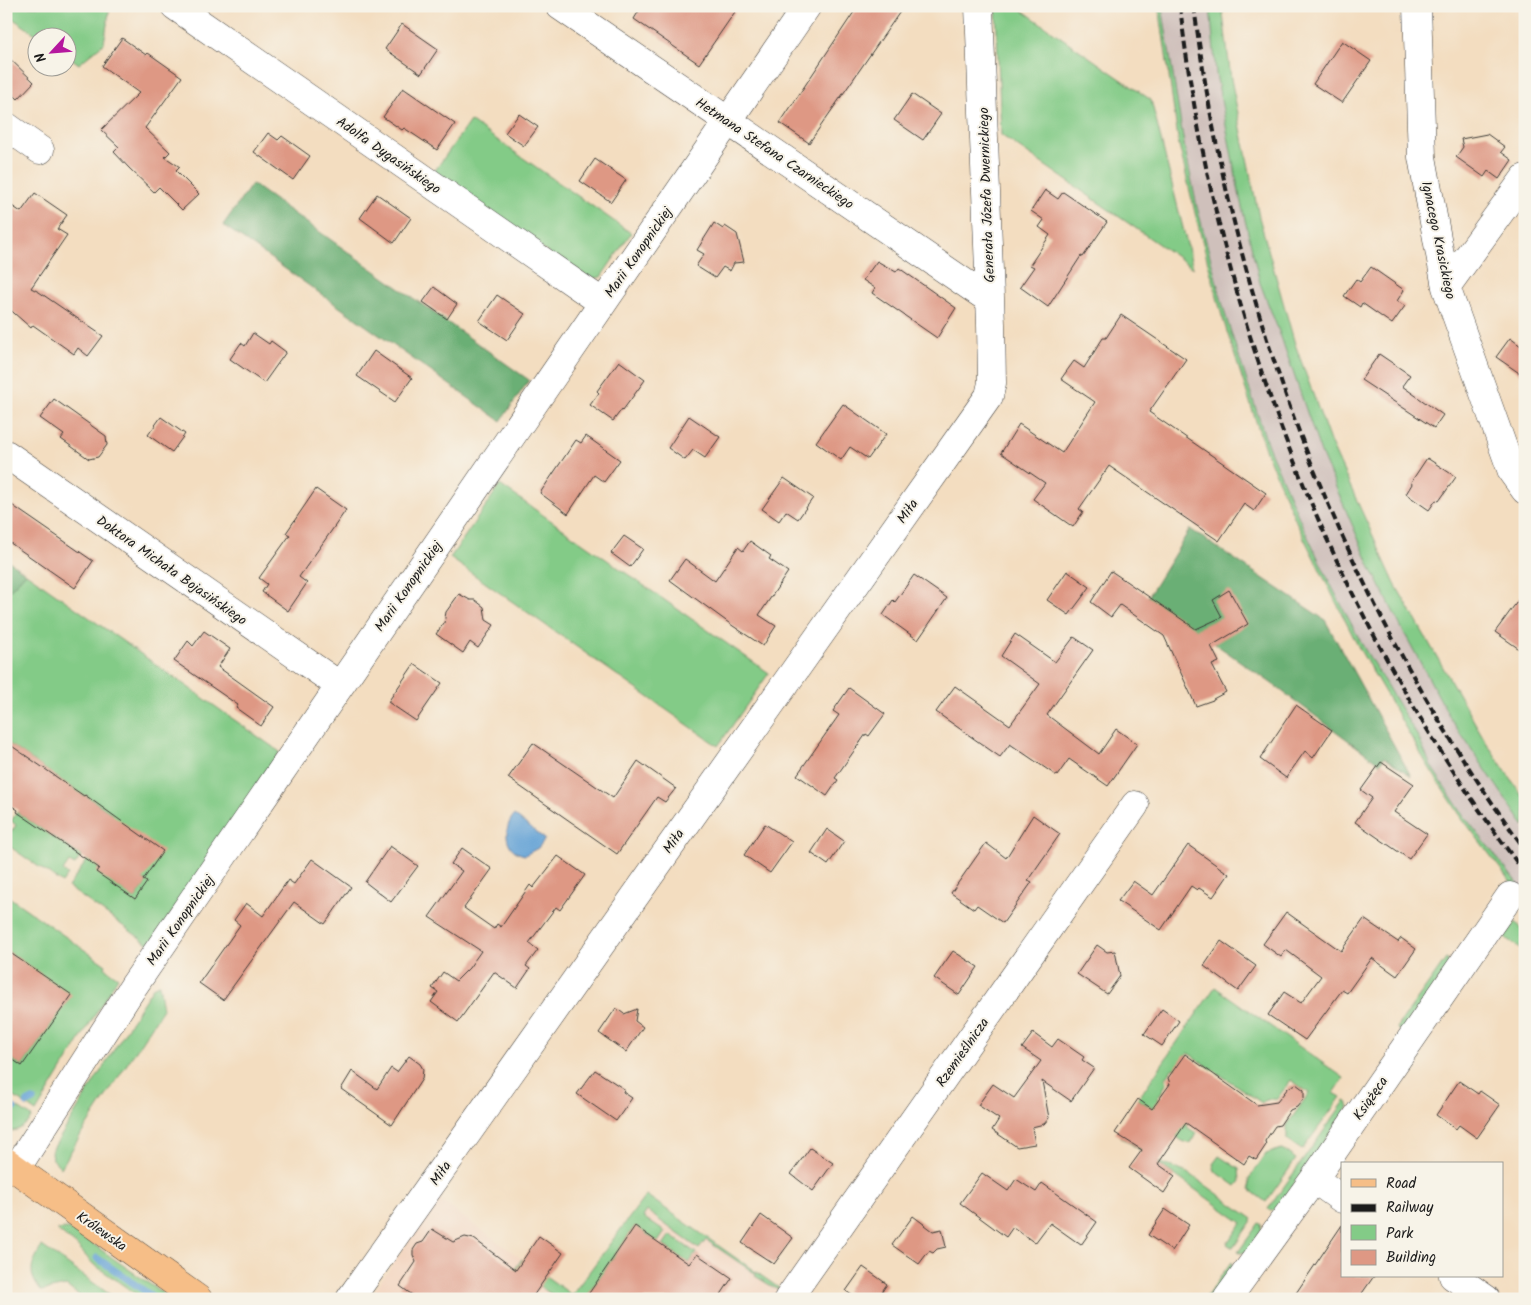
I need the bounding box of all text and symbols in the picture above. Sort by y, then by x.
north arrow [28,28,78,78]
text: N [29,48,53,66]
street label: Hetmana Stefana Czarnieckiego [691,92,858,215]
street label: Generała Józefa Dwernickiego [973,107,1001,283]
street label: Adolfa Dygasińskiego [332,111,445,200]
street label: Ignacego Krasickiego [1415,179,1461,301]
street label: Marii Konopnickiej [599,202,679,302]
street label: Miła [891,495,924,529]
street label: Doktora Michała Bojasińskiego [92,510,251,631]
street label: Marii Konopnickiej [369,536,449,636]
street label: Miła [657,825,690,859]
street label: Marii Konopnickiej [141,870,221,970]
street label: Rzemieślnicza [931,1013,995,1092]
street label: Książęca [1348,1072,1394,1125]
street label: Miła [424,1157,457,1191]
legend [1341,1162,1504,1278]
text: Road [1386,1172,1417,1196]
text: Railway [1386,1196,1434,1220]
street label: Królewska [72,1206,131,1257]
text: Park [1386,1222,1414,1246]
text: Building [1386,1246,1436,1270]

